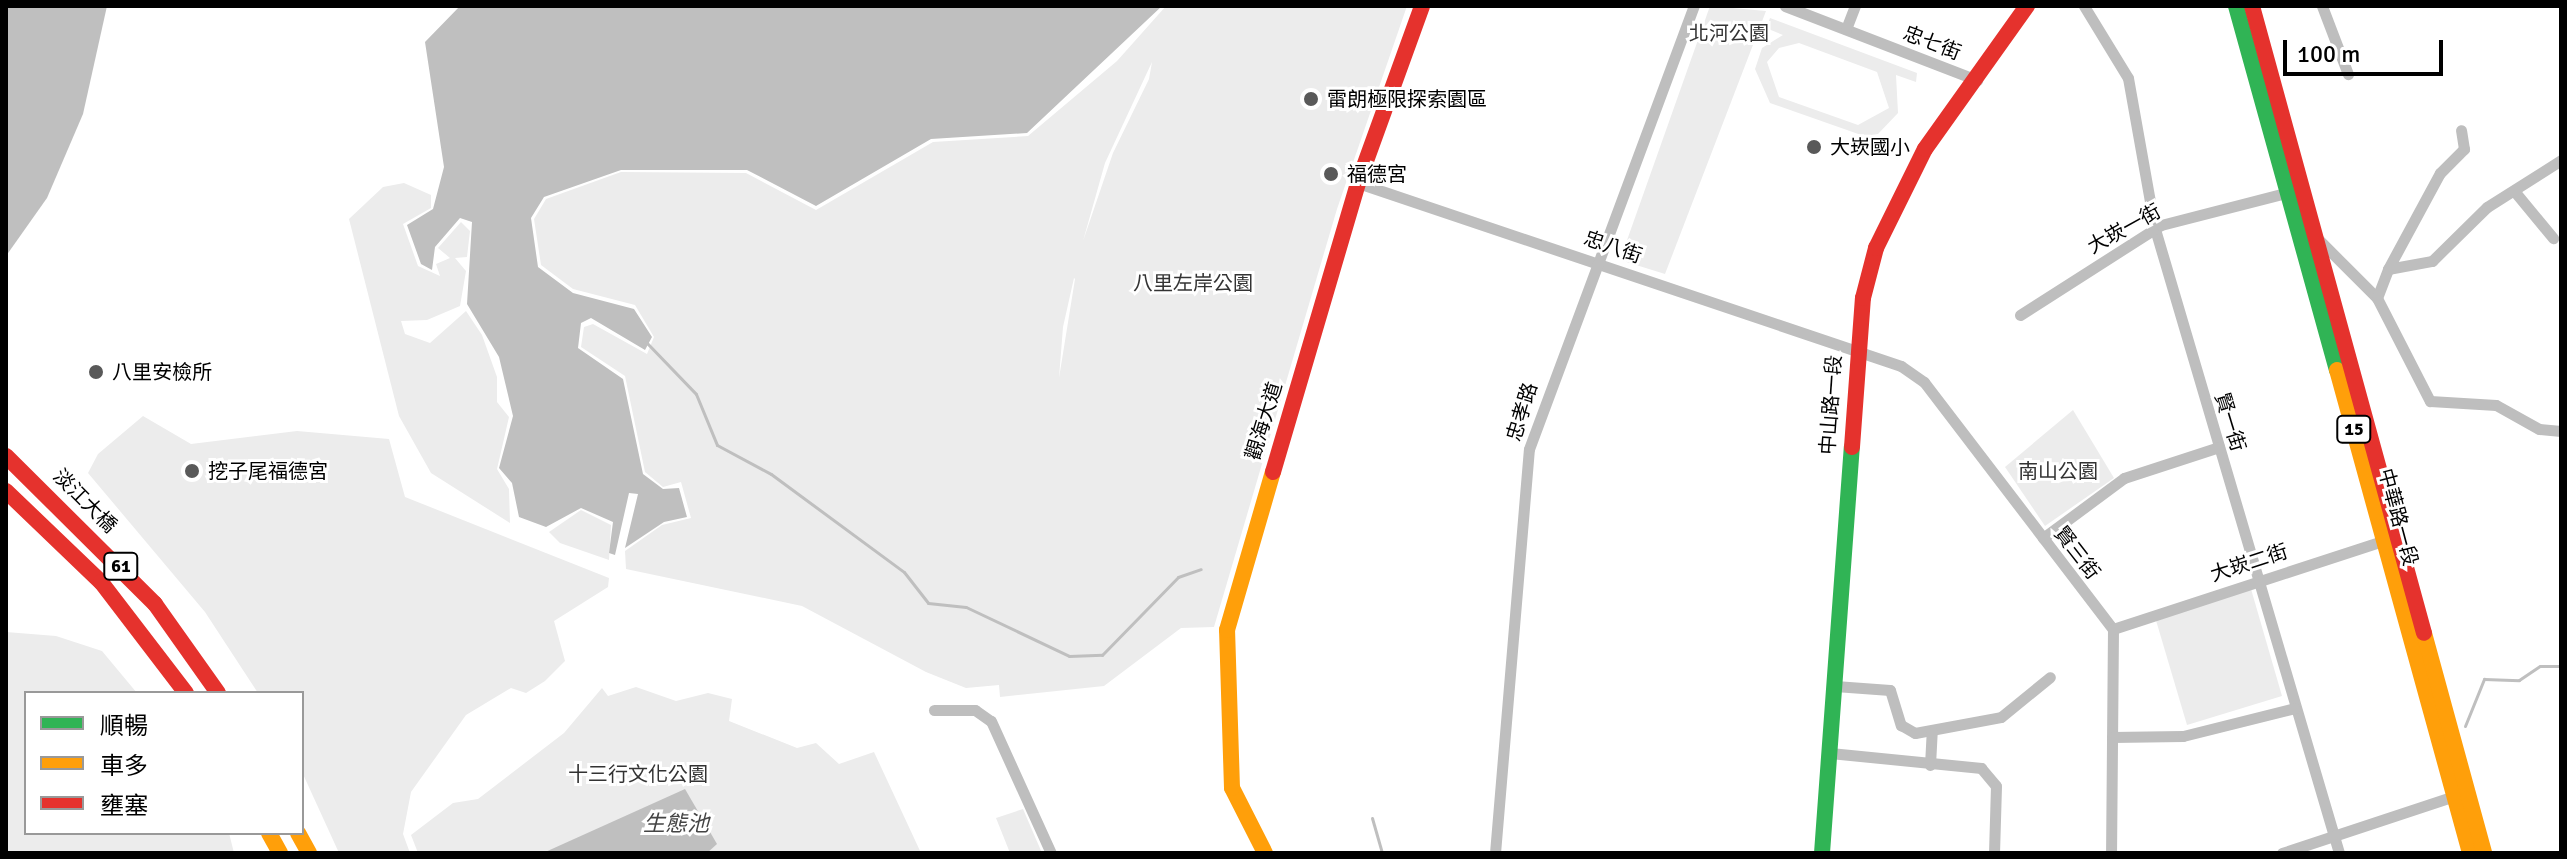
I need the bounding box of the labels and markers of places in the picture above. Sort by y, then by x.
place label: 雷朗極限探索園區 [1327,87,1487,111]
marker: 雷朗極限探索園區 [1302,90,1320,108]
place label: 大崁國小 [1830,135,1910,159]
marker: 大崁國小 [1805,138,1823,156]
place label: 福德宮 [1347,162,1407,186]
marker: 福德宮 [1322,165,1340,183]
place label: 八里安檢所 [112,360,212,384]
marker: 八里安檢所 [87,363,105,381]
place label: 挖子尾福德宮 [208,459,328,483]
marker: 挖子尾福德宮 [183,462,201,480]

